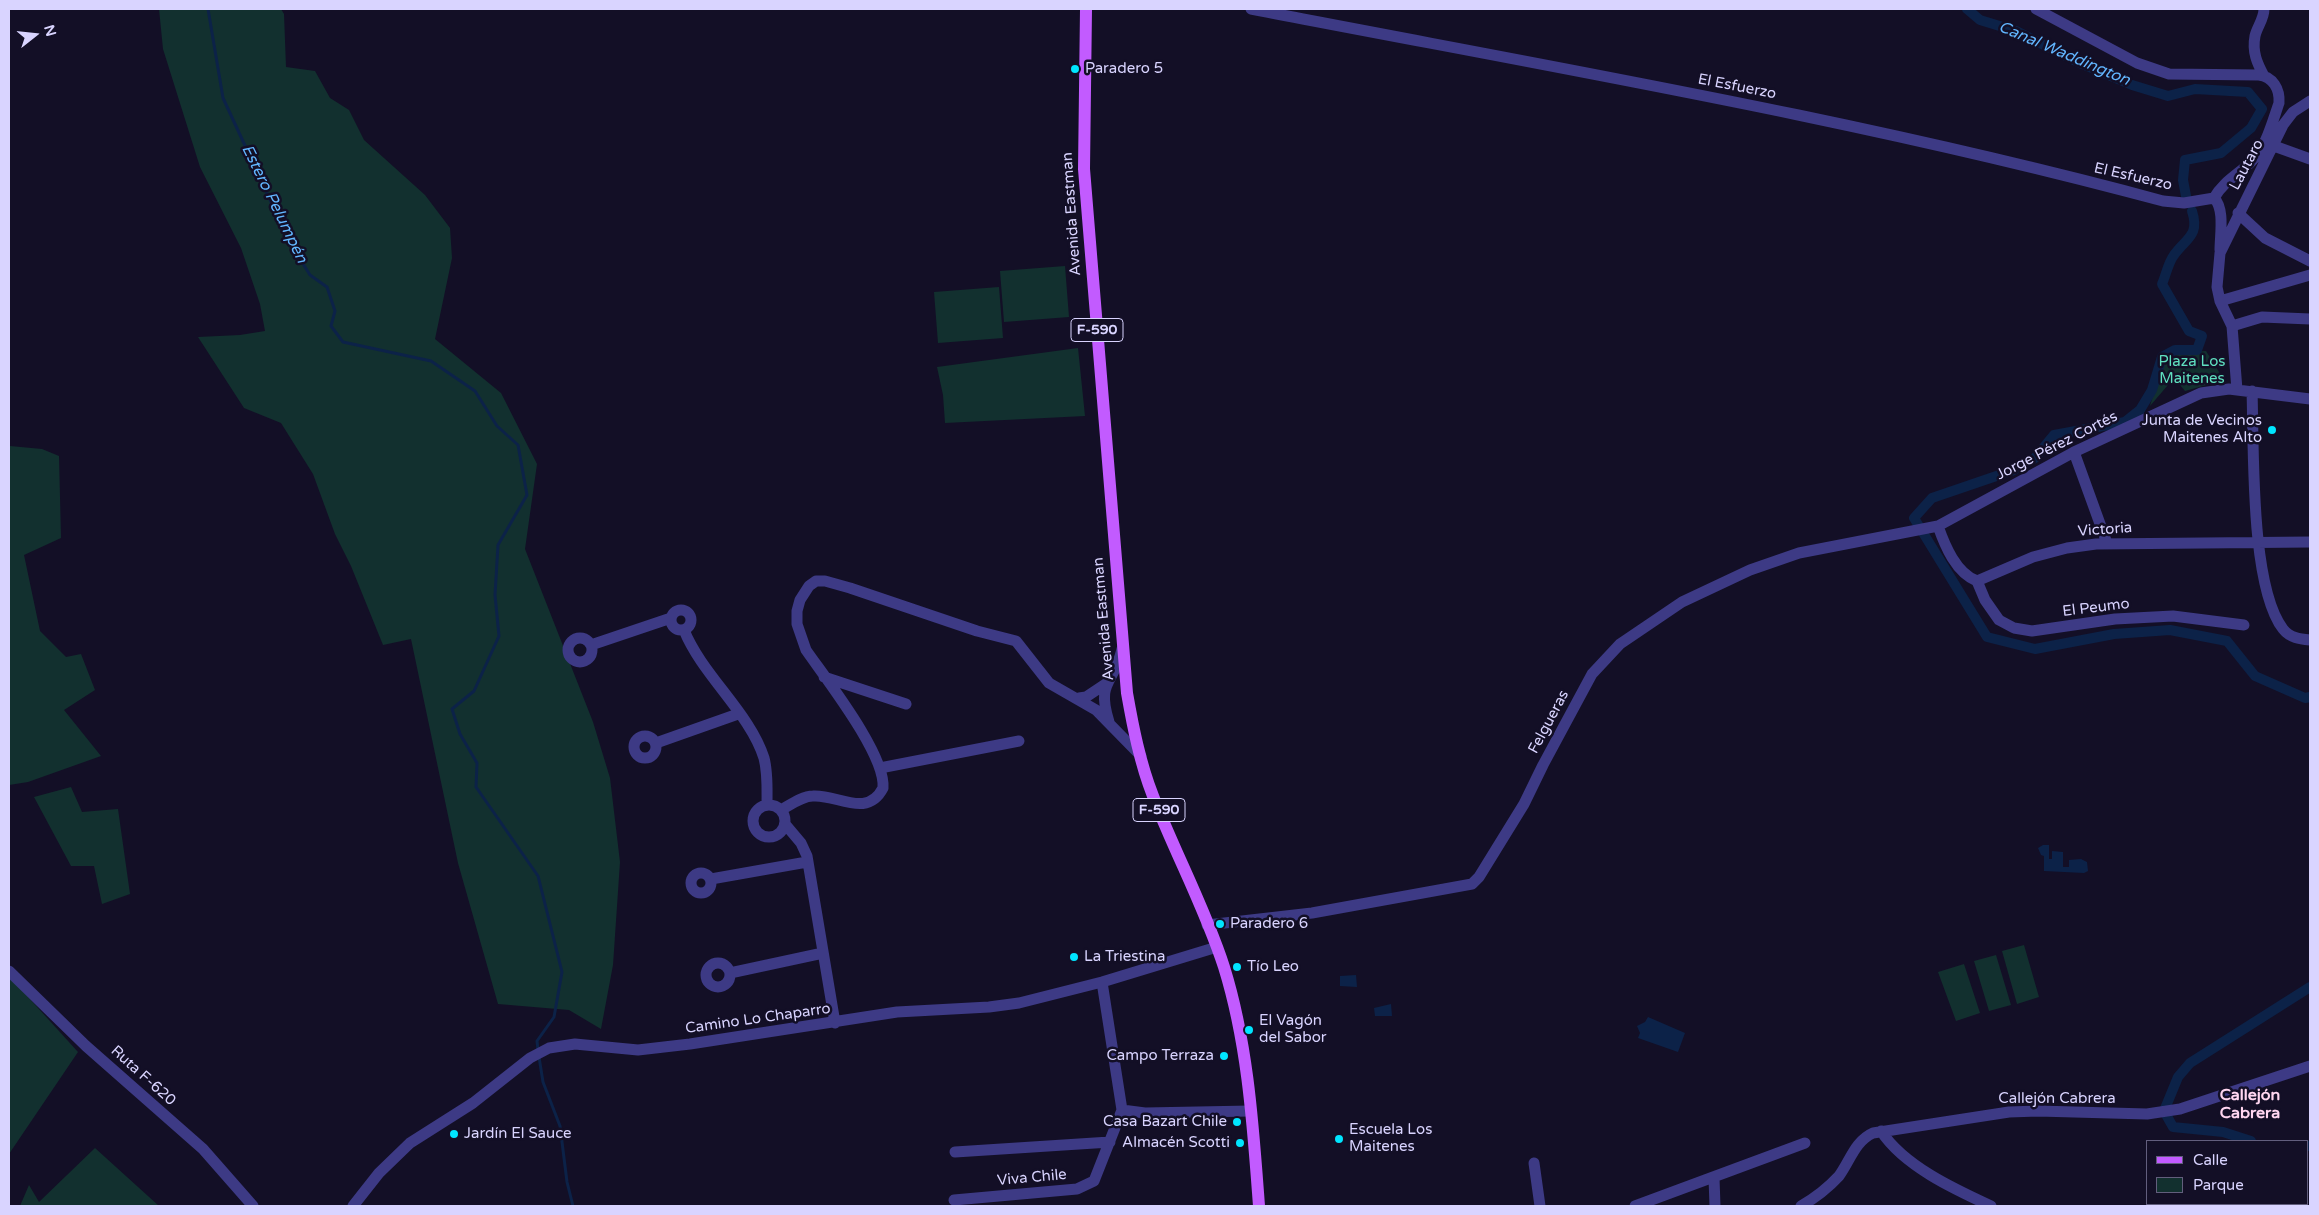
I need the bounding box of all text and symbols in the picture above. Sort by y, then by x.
north arrow [10,10,60,60]
water label: Canal Waddington [1995,18,2133,90]
text: N [40,23,60,38]
place label: Paradero 5 [1085,60,1163,78]
marker: Paradero 5 [1069,63,1081,75]
street label: El Esfuerzo [1696,71,1778,103]
street label: Lautaro [2226,137,2268,193]
water label: Estero Pelumpén [237,142,311,266]
street label: Avenida Eastman [1059,152,1085,276]
street label: El Esfuerzo [2092,159,2174,195]
road number: F-590 [1071,318,1123,342]
park label: Plaza Los Maitenes [2159,353,2225,388]
street label: Jorge Pérez Cortés [1993,408,2121,484]
place label: Junta de Vecinos Maitenes Alto [2142,412,2262,447]
marker: Junta de Vecinos Maitenes Alto [2266,424,2278,436]
street label: Victoria [2077,519,2133,541]
street label: Avenida Eastman [1090,557,1118,681]
street label: El Peumo [2061,595,2131,621]
street label: Felgueras [1525,687,1573,757]
road number: F-590 [1133,798,1185,822]
place label: Paradero 6 [1230,915,1308,933]
marker: Paradero 6 [1214,918,1226,930]
place label: La Triestina [1084,948,1165,966]
marker: La Triestina [1068,951,1080,963]
place label: Tío Leo [1247,958,1299,976]
marker: Tío Leo [1231,961,1243,973]
street label: Camino Lo Chaparro [684,1000,832,1038]
place label: El Vagón del Sabor [1259,1012,1327,1047]
marker: El Vagón del Sabor [1243,1024,1255,1036]
street label: Ruta F-620 [107,1042,179,1110]
place label: Campo Terraza [1106,1047,1214,1065]
marker: Campo Terraza [1218,1050,1230,1062]
district label: Callejón Cabrera [2220,1086,2280,1124]
street label: Callejón Cabrera [1998,1090,2116,1108]
place label: Casa Bazart Chile [1103,1113,1227,1131]
marker: Casa Bazart Chile [1231,1116,1243,1128]
place label: Escuela Los Maitenes [1349,1121,1432,1156]
place label: Jardín El Sauce [464,1125,572,1143]
marker: Jardín El Sauce [448,1128,460,1140]
marker: Escuela Los Maitenes [1333,1133,1345,1145]
place label: Almacén Scotti [1122,1134,1230,1152]
marker: Almacén Scotti [1234,1137,1246,1149]
legend [2146,1140,2309,1205]
text: Calle [2193,1151,2228,1169]
street label: Viva Chile [996,1166,1068,1190]
text: Parque [2193,1176,2244,1194]

